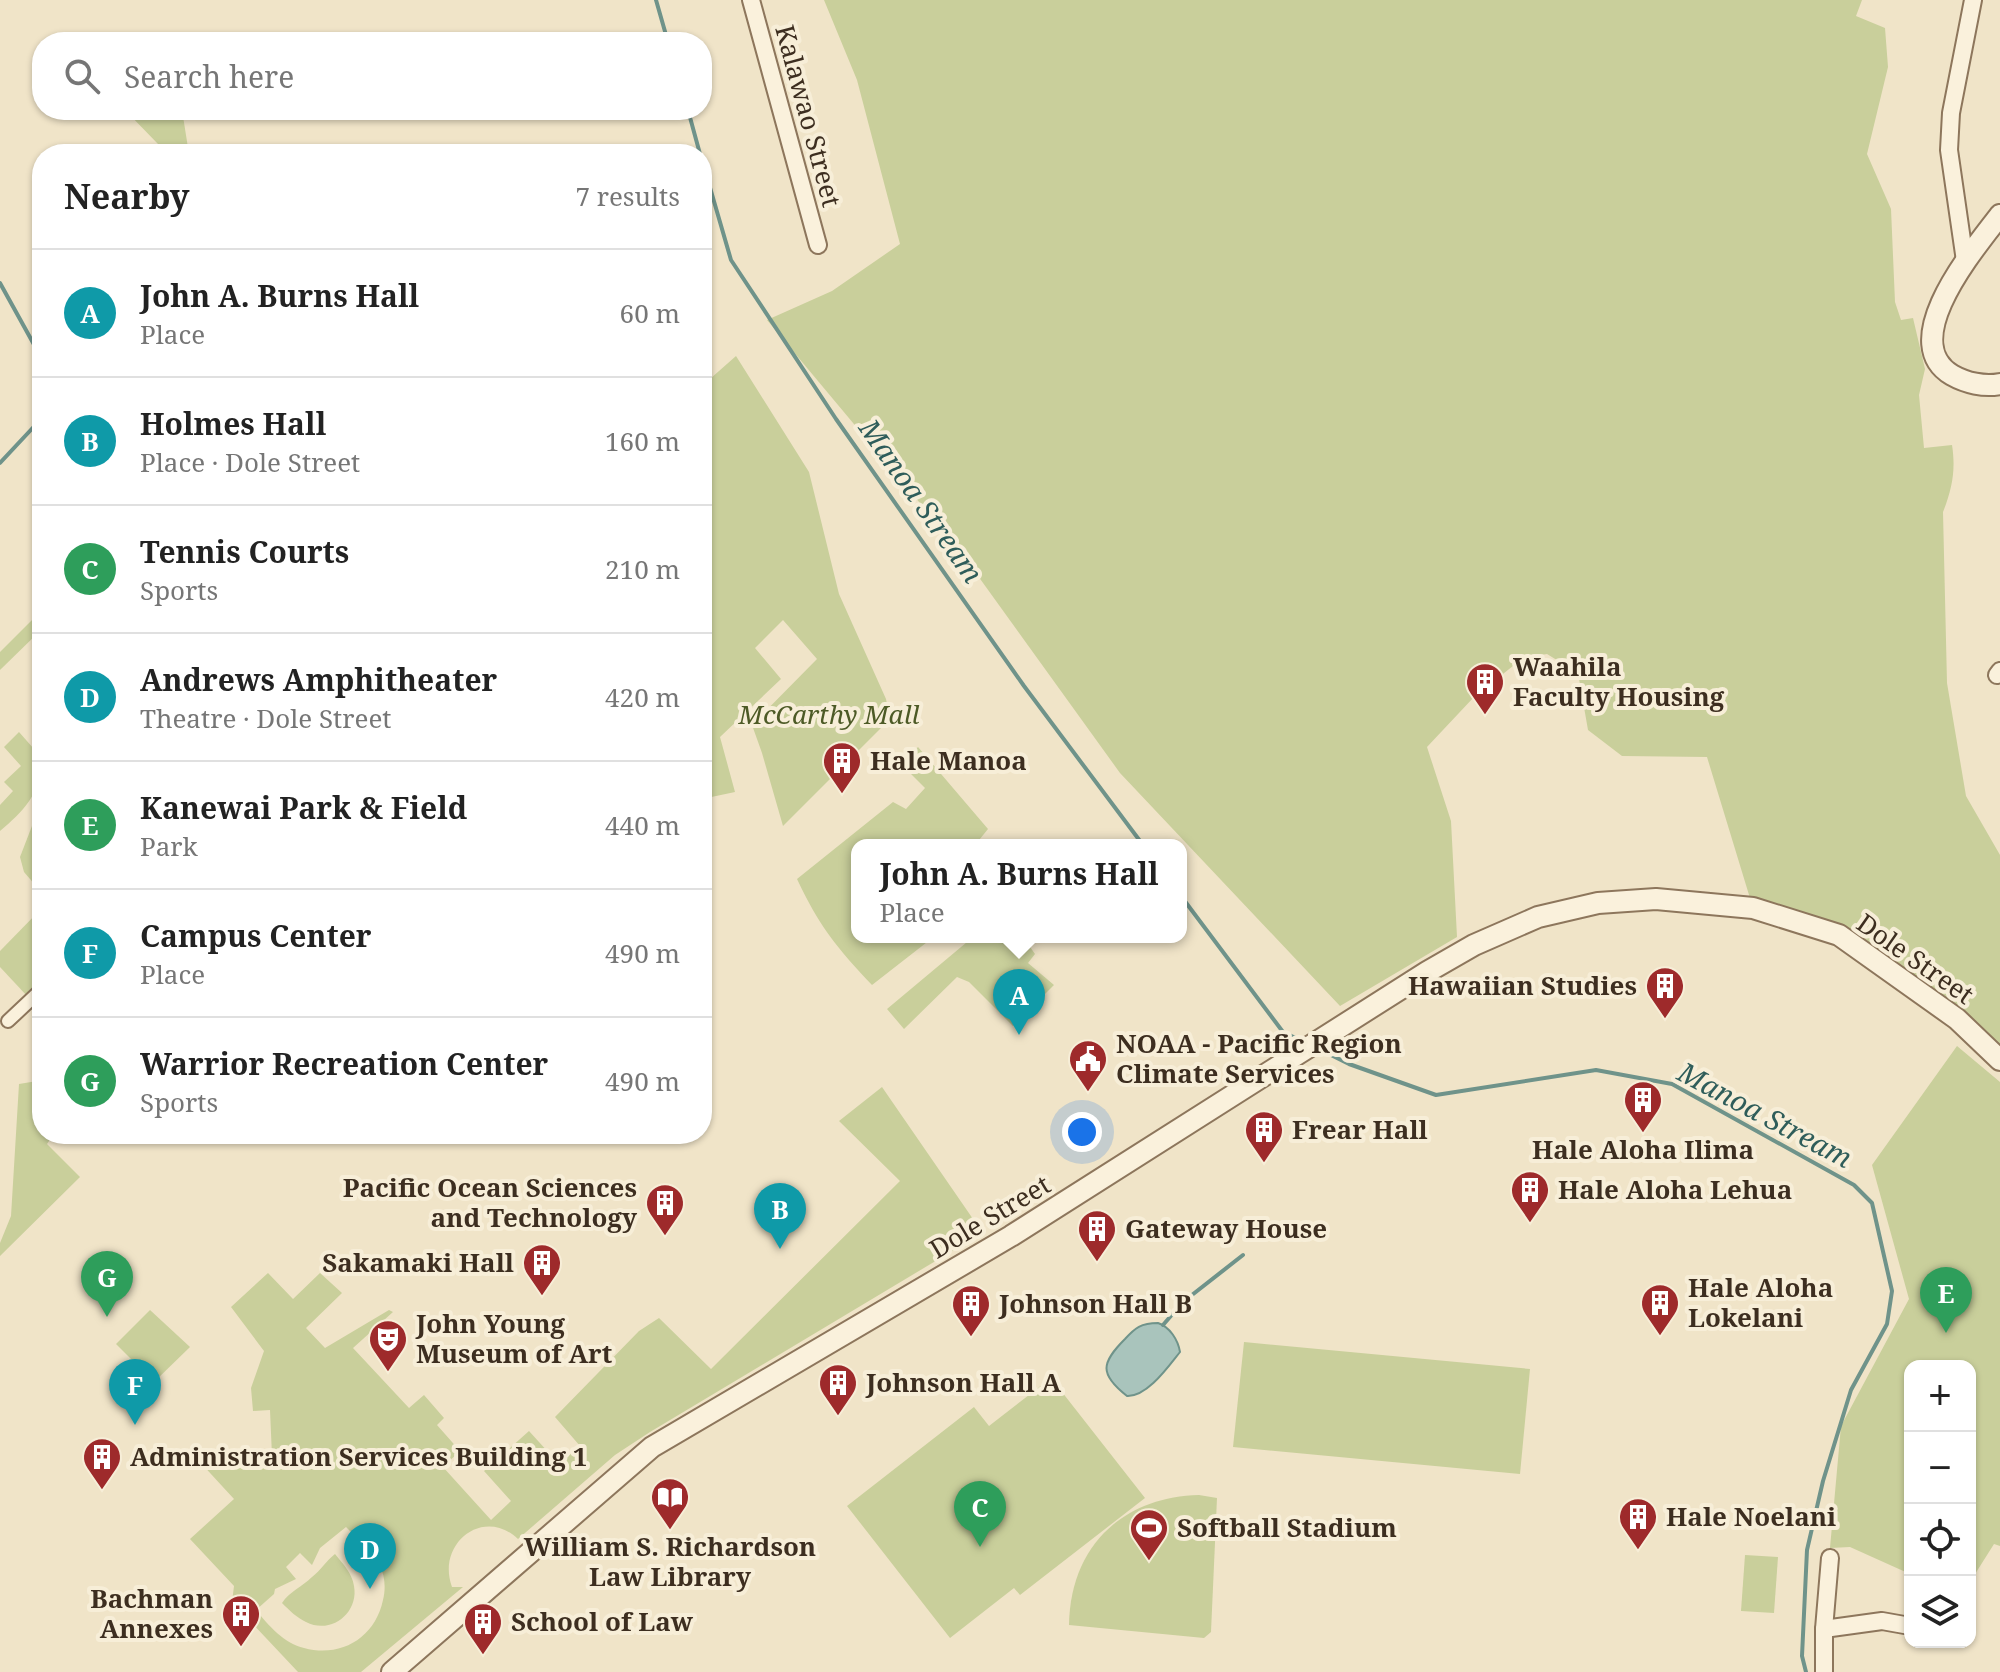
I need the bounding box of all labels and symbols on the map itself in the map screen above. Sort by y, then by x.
street label: Kalawao Street [767,21,851,211]
water label: Manoa Stream [851,410,992,590]
place label: Waahila Faculty Housing [1513,648,1725,714]
building icon: Waahila Faculty Housing [1464,661,1506,716]
park label: McCarthy Mall [738,696,920,732]
building icon: Hale Manoa [821,740,863,795]
place label: Hale Manoa [870,742,1027,778]
street label: Dole Street [1850,905,1981,1012]
building icon: Hawaiian Studies [1644,965,1686,1020]
place label: Hawaiian Studies [1408,967,1637,1003]
pin: A [993,969,1045,1035]
place label: NOAA - Pacific Region Climate Services [1116,1025,1402,1091]
public building icon: NOAA - Pacific Region Climate Services [1067,1038,1109,1093]
water label: Manoa Stream [1671,1052,1859,1176]
building icon: Hale Aloha Ilima [1622,1079,1664,1134]
building icon: Frear Hall [1243,1109,1285,1164]
place label: Frear Hall [1292,1111,1428,1147]
your location [1062,1112,1102,1152]
place label: Hale Aloha Ilima [1532,1131,1754,1167]
street label: Dole Street [922,1166,1057,1266]
place label: Pacific Ocean Sciences and Technology [343,1169,638,1235]
building icon: Hale Aloha Lehua [1509,1169,1551,1224]
place label: Hale Aloha Lehua [1558,1171,1792,1207]
building icon: Pacific Ocean Sciences and Technology [644,1182,686,1237]
pin: B [754,1183,806,1249]
building icon: Gateway House [1076,1208,1118,1263]
place label: Gateway House [1125,1210,1327,1246]
building icon: Sakamaki Hall [521,1242,563,1297]
place label: Sakamaki Hall [322,1244,514,1280]
pin: G [81,1251,133,1317]
pin: E [1920,1267,1972,1333]
place label: Hale Aloha Lokelani [1688,1269,1833,1335]
building icon: Hale Aloha Lokelani [1639,1282,1681,1337]
building icon: Johnson Hall B [950,1283,992,1338]
place label: Johnson Hall B [998,1285,1192,1321]
place label: John Young Museum of Art [415,1305,613,1371]
theatre icon: John Young Museum of Art [367,1318,409,1373]
pin: F [109,1359,161,1425]
building icon: Johnson Hall A [817,1362,859,1417]
place label: Johnson Hall A [865,1364,1061,1400]
building icon: Administration Services Building 1 [81,1436,123,1491]
place label: Administration Services Building 1 [130,1438,587,1474]
library icon: William S. Richardson Law Library [649,1476,691,1531]
pin: C [954,1481,1006,1547]
building icon: Hale Noelani [1617,1496,1659,1551]
place label: Hale Noelani [1666,1498,1836,1534]
sports icon: Softball Stadium [1128,1507,1170,1562]
place label: Softball Stadium [1177,1509,1397,1545]
pin: D [344,1523,396,1589]
place label: William S. Richardson Law Library [524,1528,816,1594]
place label: Bachman Annexes [90,1580,213,1646]
building icon: Bachman Annexes [220,1593,262,1648]
building icon: School of Law [462,1601,504,1656]
place label: School of Law [511,1603,694,1639]

